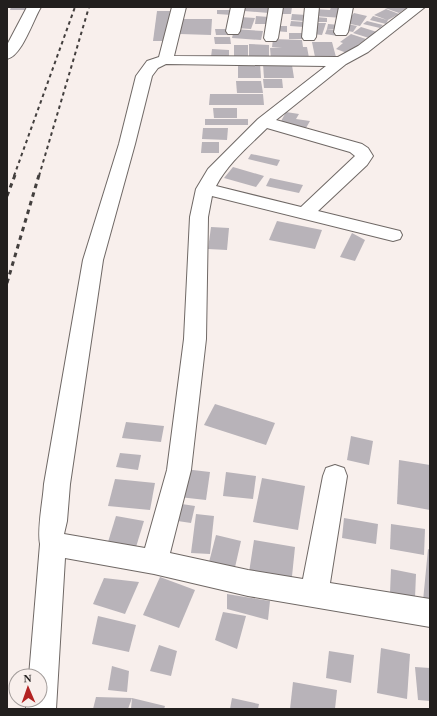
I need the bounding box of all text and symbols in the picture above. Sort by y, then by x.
north arrow [8,668,48,708]
text: N [23,672,32,684]

